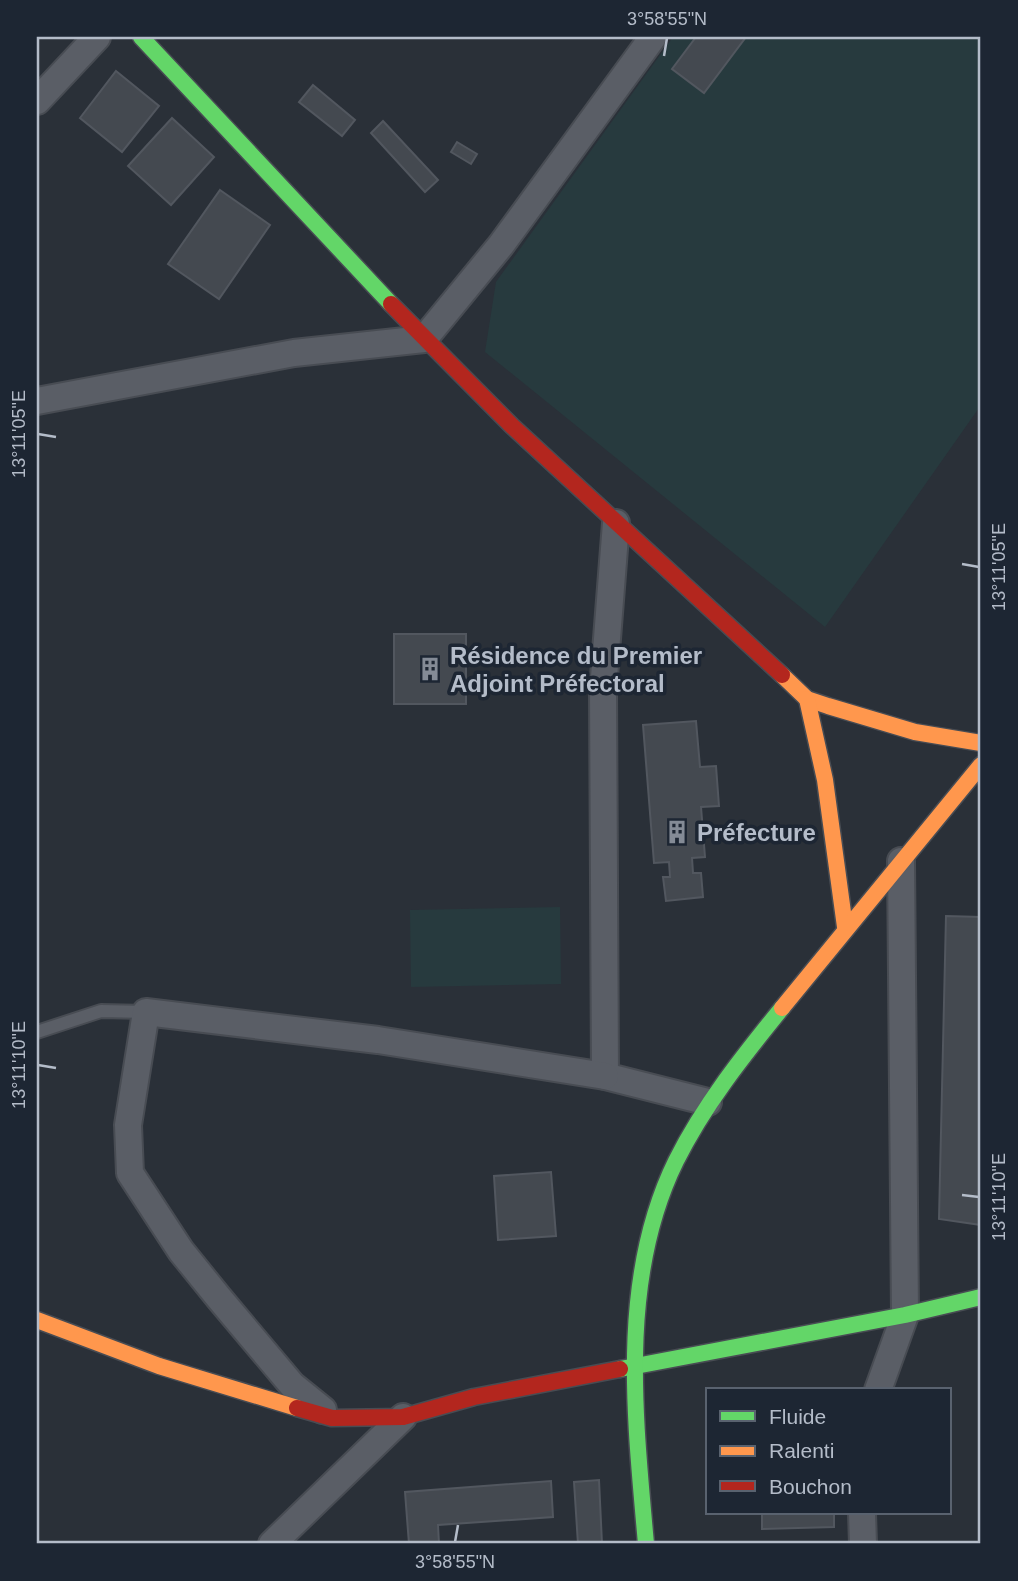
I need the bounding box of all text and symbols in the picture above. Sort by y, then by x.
text: 3°58'55"N [627,9,707,29]
text: 13°11'05"E [9,390,29,478]
text: 13°11'05"E [989,523,1009,611]
place label: Résidence du Premier Adjoint Préfectoral [450,642,702,697]
building icon: Résidence du Premier Adjoint Préfectoral [416,655,444,683]
building icon: Préfecture [663,818,691,846]
place label: Préfecture [697,819,816,846]
text: 13°11'10"E [9,1021,29,1109]
text: 13°11'10"E [989,1153,1009,1241]
legend [706,1388,951,1514]
text: Fluide [769,1405,826,1428]
text: Ralenti [769,1439,834,1462]
text: Bouchon [769,1475,852,1498]
text: 3°58'55"N [415,1552,495,1572]

